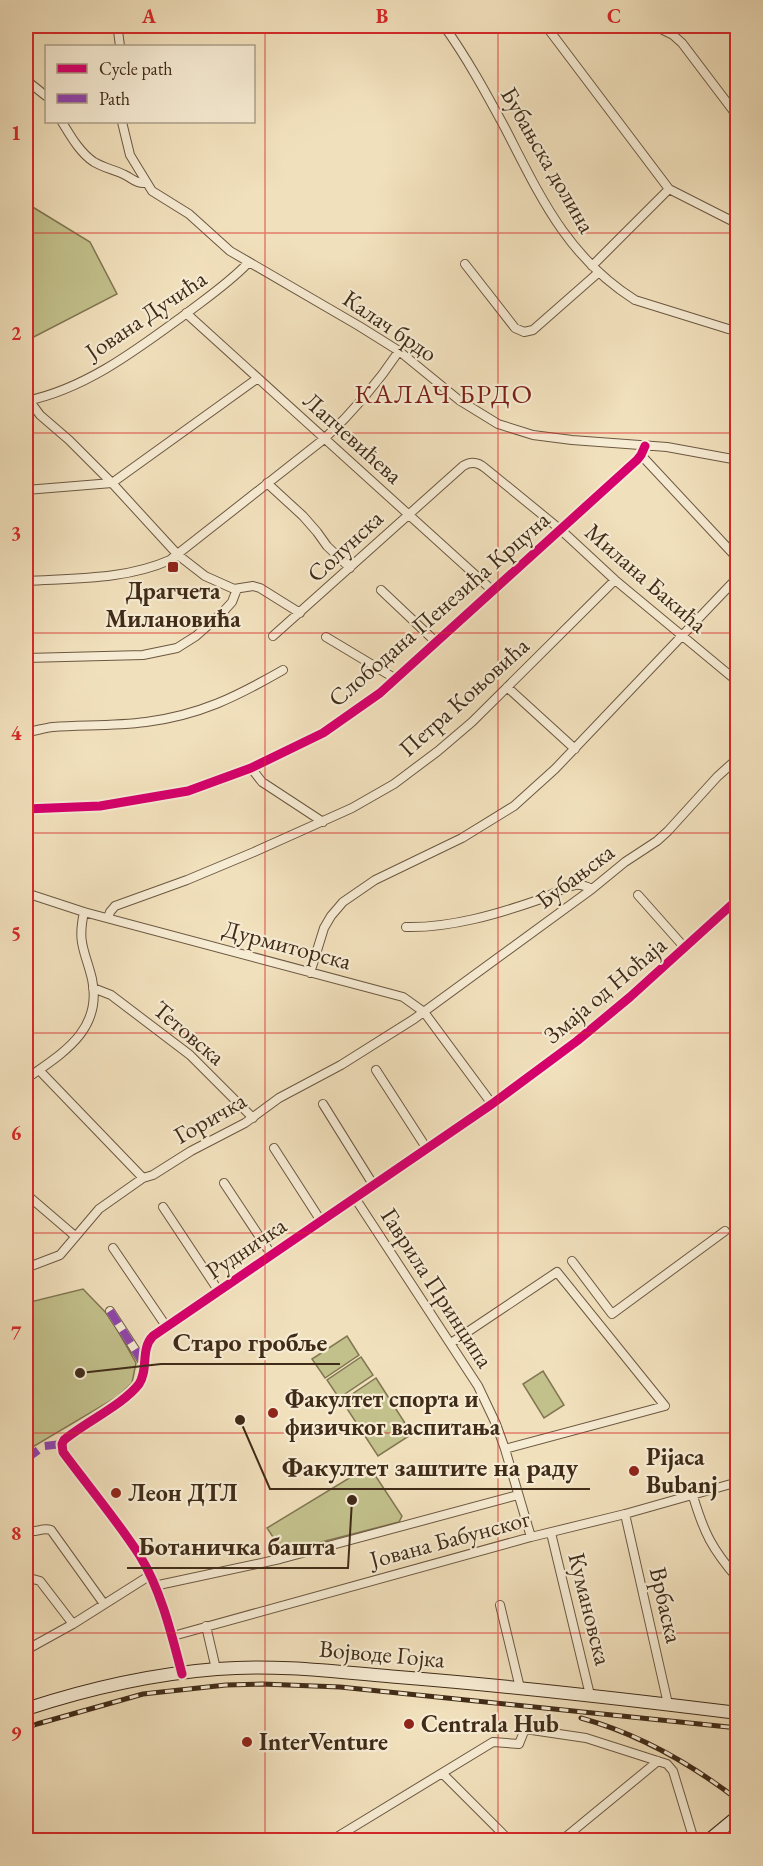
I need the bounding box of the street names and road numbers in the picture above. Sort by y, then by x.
street label: Бубањска долина [494,81,603,239]
street label: Јована Дучића [78,262,213,368]
street label: Калач брдо [337,283,444,369]
street label: Лапчевићева [297,385,410,491]
street label: Солунска [300,502,390,589]
street label: Слободана Пенезића Крцуна [322,504,556,713]
street label: Милана Бакића [579,516,714,640]
street label: Петра Коњовића [392,630,536,763]
street label: Бубањска [529,836,621,915]
street label: Дурмиторска [220,913,355,977]
street label: Змаја од Ноћаја [537,929,673,1050]
street label: Тетовска [147,993,232,1072]
street label: Горичка [168,1084,252,1151]
street label: Гаврила Принципа [374,1202,501,1374]
street label: Рудничка [199,1209,292,1286]
street label: Јована Бабунског [364,1502,534,1575]
street label: Кумановска [562,1550,619,1669]
street label: Врбаска [643,1564,690,1646]
street label: Војводе Гојка [318,1633,447,1674]

